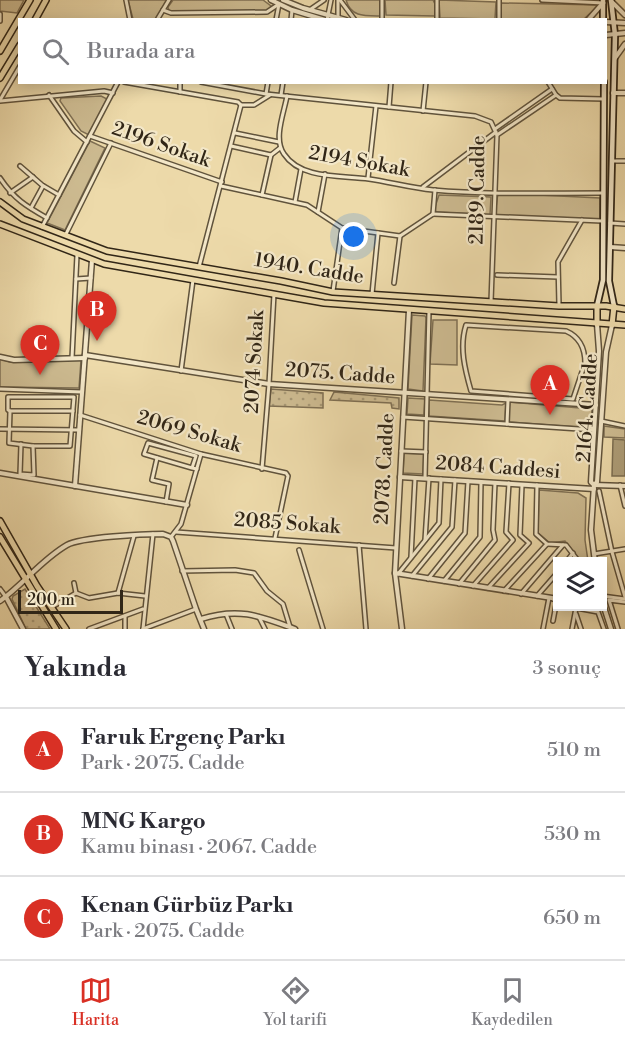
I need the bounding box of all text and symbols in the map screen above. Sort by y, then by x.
search box [18,18,607,84]
icon: search [39,35,72,68]
text: Burada ara [87,38,195,65]
street label: 2196 Sokak [109,117,215,174]
street label: 2189. Cadde [465,135,491,245]
street label: 2194 Sokak [307,141,413,183]
your location [339,222,368,251]
street label: 1940. Cadde [253,248,365,290]
pin: B [78,292,116,341]
street label: 2074 Sokak [240,308,270,414]
pin: C [20,326,60,375]
street label: 2164. Cadde [572,353,604,463]
street label: 2075. Cadde [284,358,396,390]
pin: A [530,366,570,415]
street label: 2069 Sokak [134,405,246,459]
street label: 2078. Cadde [370,413,400,525]
street label: 2084 Caddesi [435,451,562,485]
street label: 2085 Sokak [233,508,343,540]
map controls [553,557,607,611]
button: layers [553,557,607,611]
scale bar [18,587,123,614]
text: 200 m [27,590,75,610]
text: Yakında [24,652,127,684]
text: 3 sonuç [532,656,601,681]
text: Faruk Ergenç Parkı [81,724,285,751]
text: A [36,738,51,763]
text: 510 m [547,738,601,763]
text: Park · 2075. Cadde [81,751,245,776]
text: MNG Kargo [81,808,206,835]
text: B [36,822,51,847]
text: 530 m [544,822,601,847]
text: Kamu binası · 2067. Cadde [81,835,317,860]
text: Kenan Gürbüz Parkı [81,892,293,919]
text: C [36,906,51,931]
text: 650 m [543,906,601,931]
text: Park · 2075. Cadde [81,919,245,944]
tab: Harita [72,974,119,1030]
tab: Yol tarifi [263,974,327,1030]
tab: Kaydedilen [471,974,553,1030]

